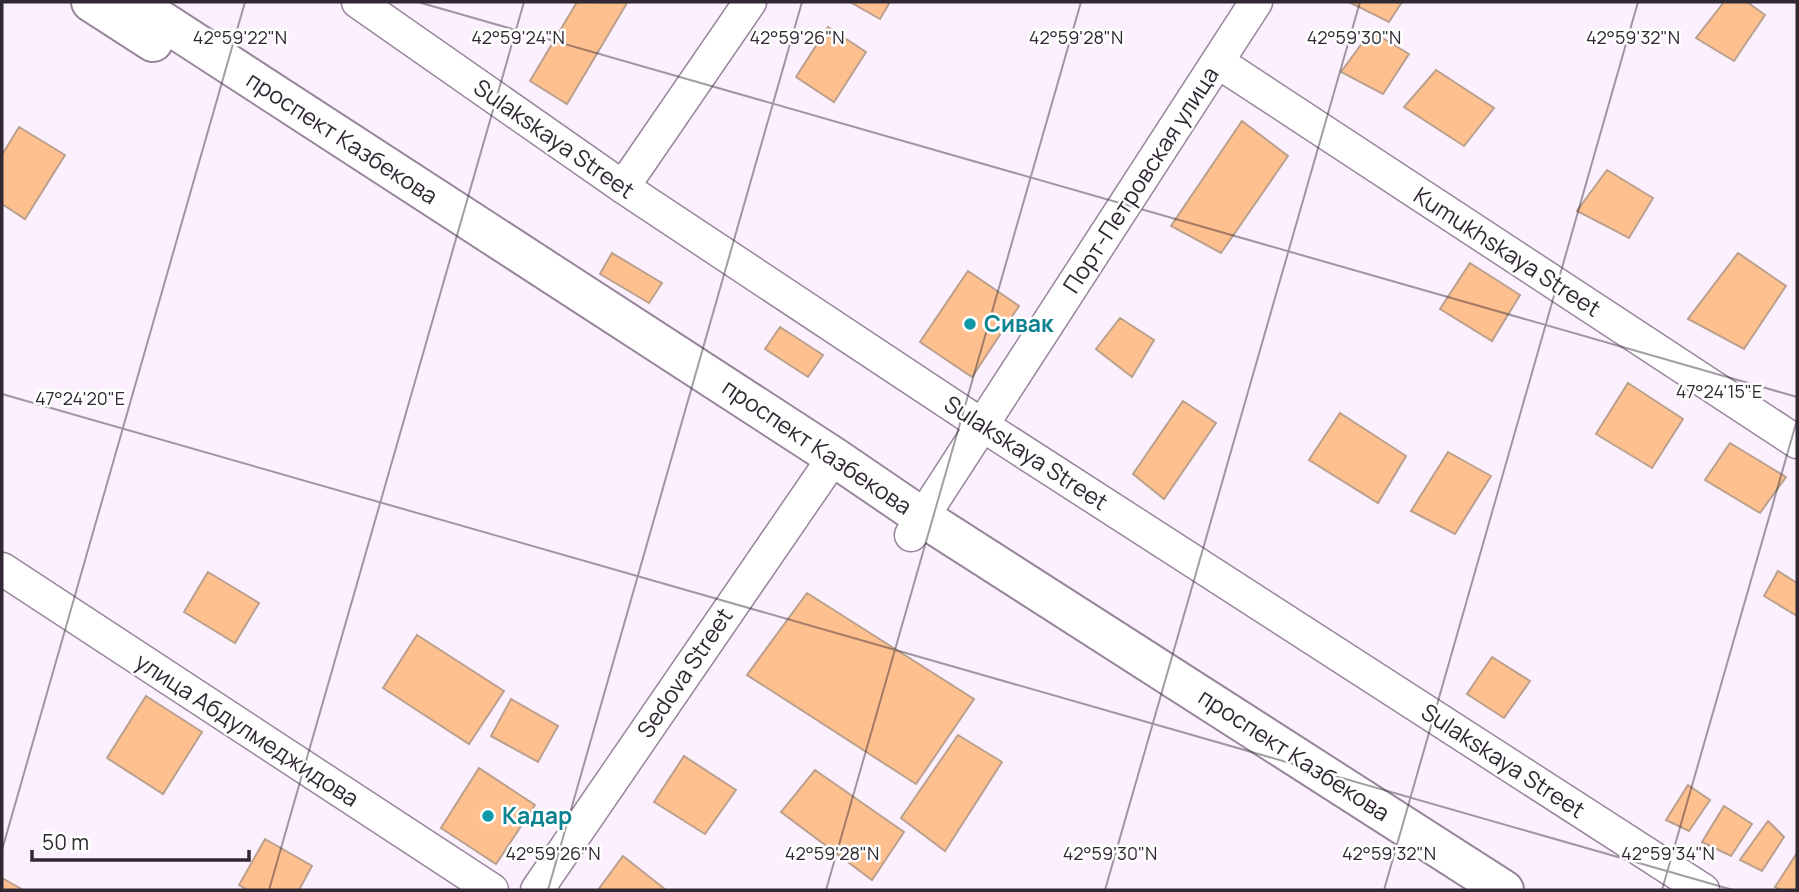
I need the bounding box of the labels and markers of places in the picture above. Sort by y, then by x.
place label: Сивак [984,307,1054,339]
marker: Сивак [962,316,978,332]
place label: Кадар [502,799,572,831]
marker: Кадар [480,808,496,824]

